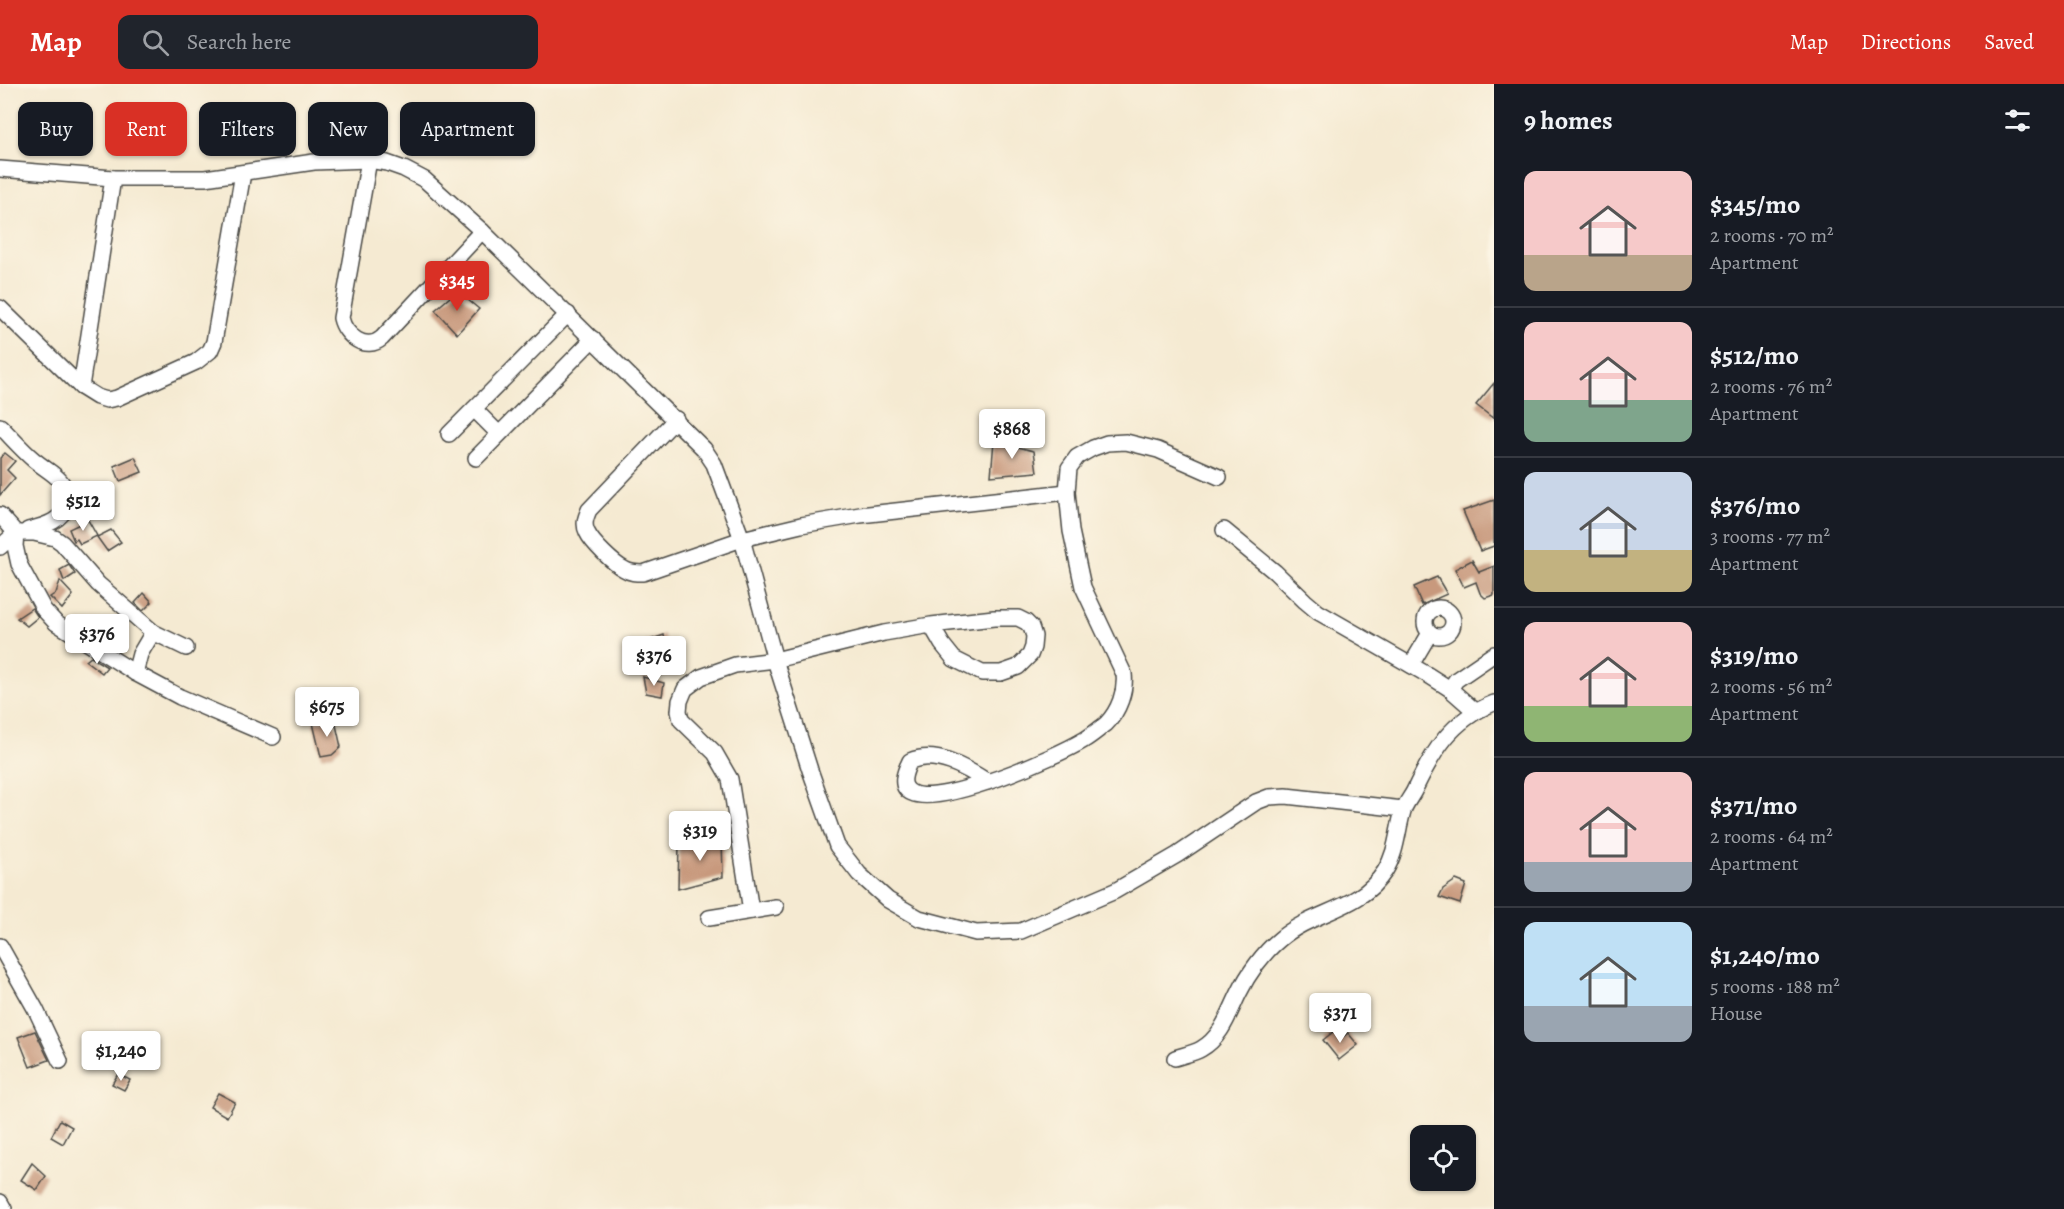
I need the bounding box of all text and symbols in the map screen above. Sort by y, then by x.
search box [118,15,538,69]
text: Map [30,23,82,61]
icon: search [139,26,172,59]
text: Search here [187,27,291,57]
text: Map [1790,28,1828,56]
text: Directions [1861,28,1951,56]
text: Saved [1984,28,2034,56]
chip: Buy [18,102,93,156]
chip: Rent [105,102,187,156]
chip: Filters [199,102,296,156]
chip: New [308,102,388,156]
chip: Apartment [400,102,535,156]
text: 9 homes [1524,103,1613,138]
icon: filters [2001,104,2034,137]
text: $345/mo [1710,187,1800,222]
icon: home [1572,195,1644,267]
text: 2 rooms · 70 m² [1710,222,1834,249]
text: Apartment [1710,249,1799,276]
pin: $345 [421,261,493,312]
text: $345 [439,267,475,294]
text: $512/mo [1710,338,1799,373]
icon: home [1572,346,1644,418]
text: 2 rooms · 76 m² [1710,373,1832,400]
text: Apartment [1710,400,1799,427]
pin: $868 [976,409,1048,460]
text: $868 [993,415,1031,442]
pin: $512 [47,481,119,532]
text: $512 [66,487,100,514]
text: $376/mo [1710,488,1800,523]
icon: home [1572,496,1644,568]
text: 3 rooms · 77 m² [1710,523,1830,550]
text: Apartment [1710,550,1799,577]
pin: $376 [61,614,133,665]
text: $376 [79,620,115,647]
pin: $376 [618,636,690,687]
text: $319/mo [1710,638,1798,673]
text: $376 [636,642,672,669]
icon: home [1572,646,1644,718]
text: 2 rooms · 56 m² [1710,673,1832,700]
pin: $675 [291,687,363,738]
text: $675 [309,693,345,720]
text: Apartment [1710,700,1799,727]
text: $371/mo [1710,788,1797,823]
icon: home [1572,796,1644,868]
pin: $319 [664,811,736,862]
text: $319 [683,817,717,844]
text: 2 rooms · 64 m² [1710,823,1833,850]
text: Apartment [1710,850,1799,877]
text: $1,240/mo [1710,938,1820,973]
icon: home [1572,946,1644,1018]
text: 5 rooms · 188 m² [1710,973,1840,1000]
pin: $371 [1304,993,1376,1044]
text: $371 [1323,999,1357,1026]
text: House [1710,1000,1762,1027]
pin: $1,240 [72,1031,170,1082]
text: $1,240 [96,1037,146,1064]
map controls [1410,1125,1476,1191]
button: locate [1410,1125,1476,1191]

